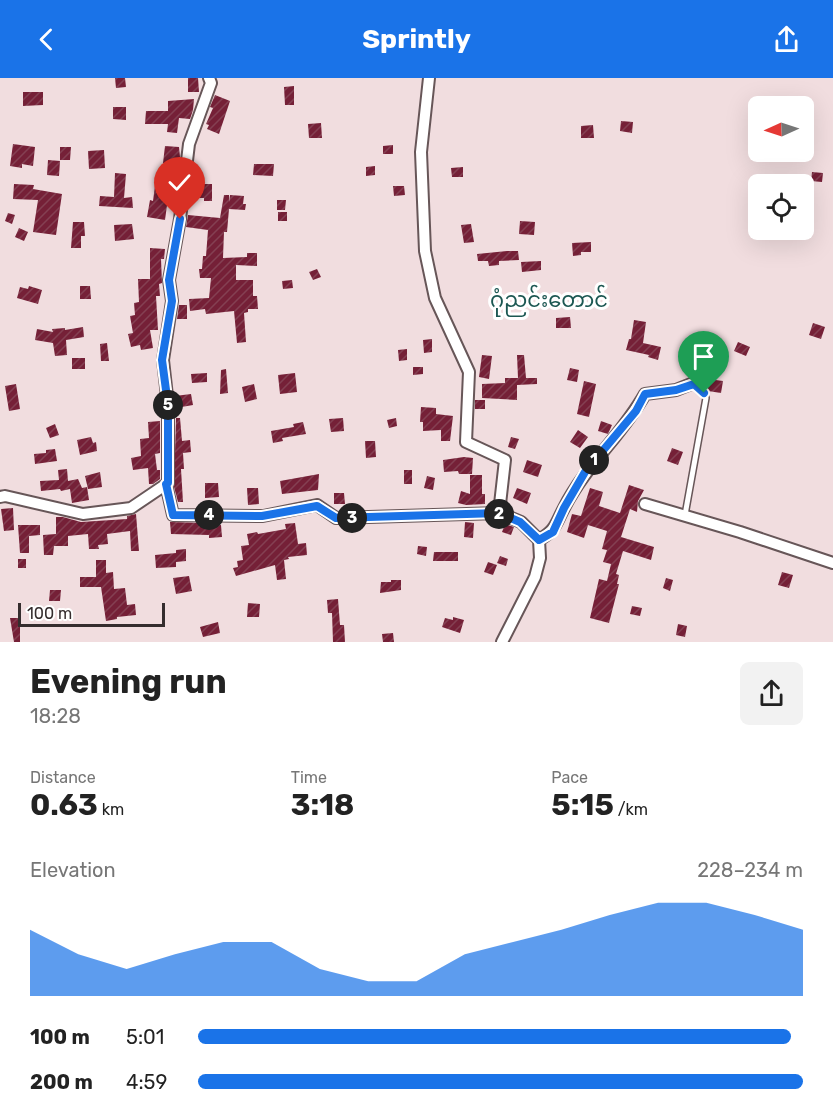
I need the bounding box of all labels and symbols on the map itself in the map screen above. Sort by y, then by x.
north arrow [748,96,814,162]
pin [154,157,205,219]
district label: ဂုံညင်းတောင် [490,284,608,317]
pin [678,331,729,393]
pin: 5 [153,390,183,420]
pin: 1 [579,445,609,475]
pin: 2 [484,499,514,529]
pin: 4 [194,500,224,530]
pin: 3 [337,503,367,533]
scale bar [18,600,165,628]

